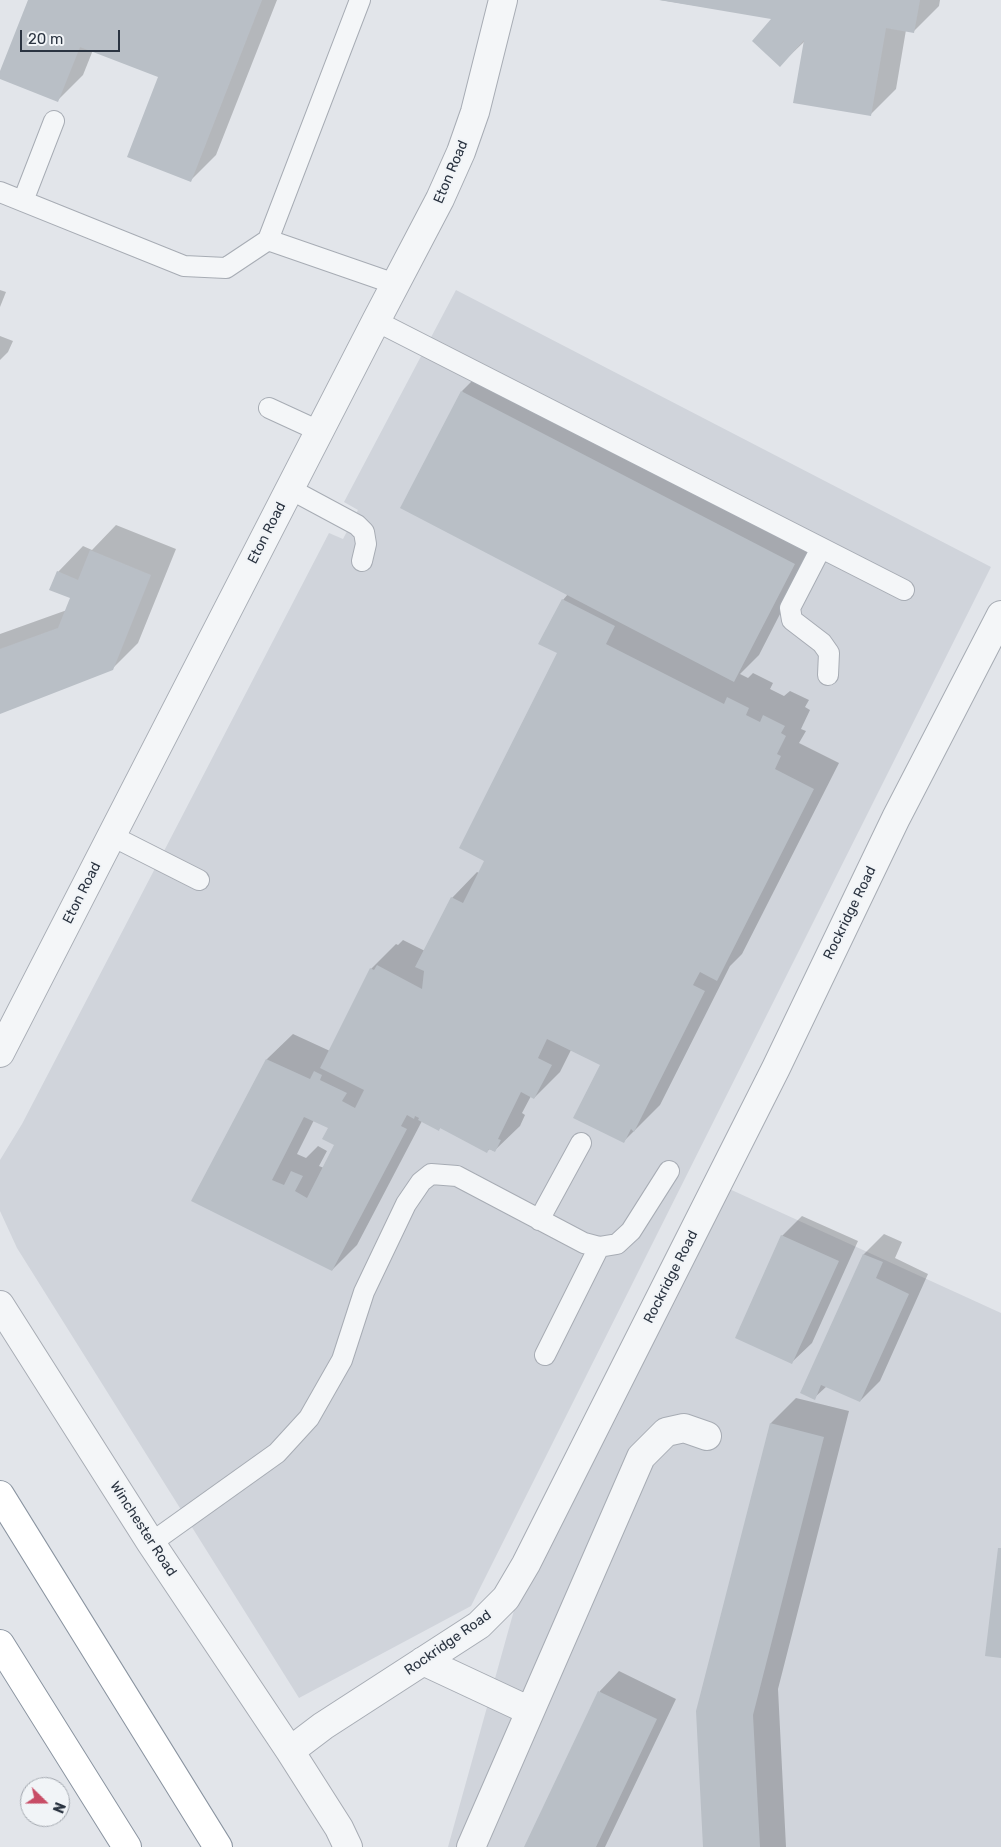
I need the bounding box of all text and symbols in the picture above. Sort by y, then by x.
scale bar [22,20,122,52]
text: 20 m [28,30,63,48]
street label: Eton Road [430,138,472,206]
street label: Eton Road [244,499,290,567]
street label: Eton Road [59,859,105,927]
street label: Rockridge Road [820,864,880,962]
street label: Rockridge Road [640,1228,702,1326]
street label: Winchester Road [106,1478,180,1580]
street label: Rockridge Road [401,1607,495,1679]
north arrow [20,1777,70,1827]
text: N [49,1800,68,1815]

